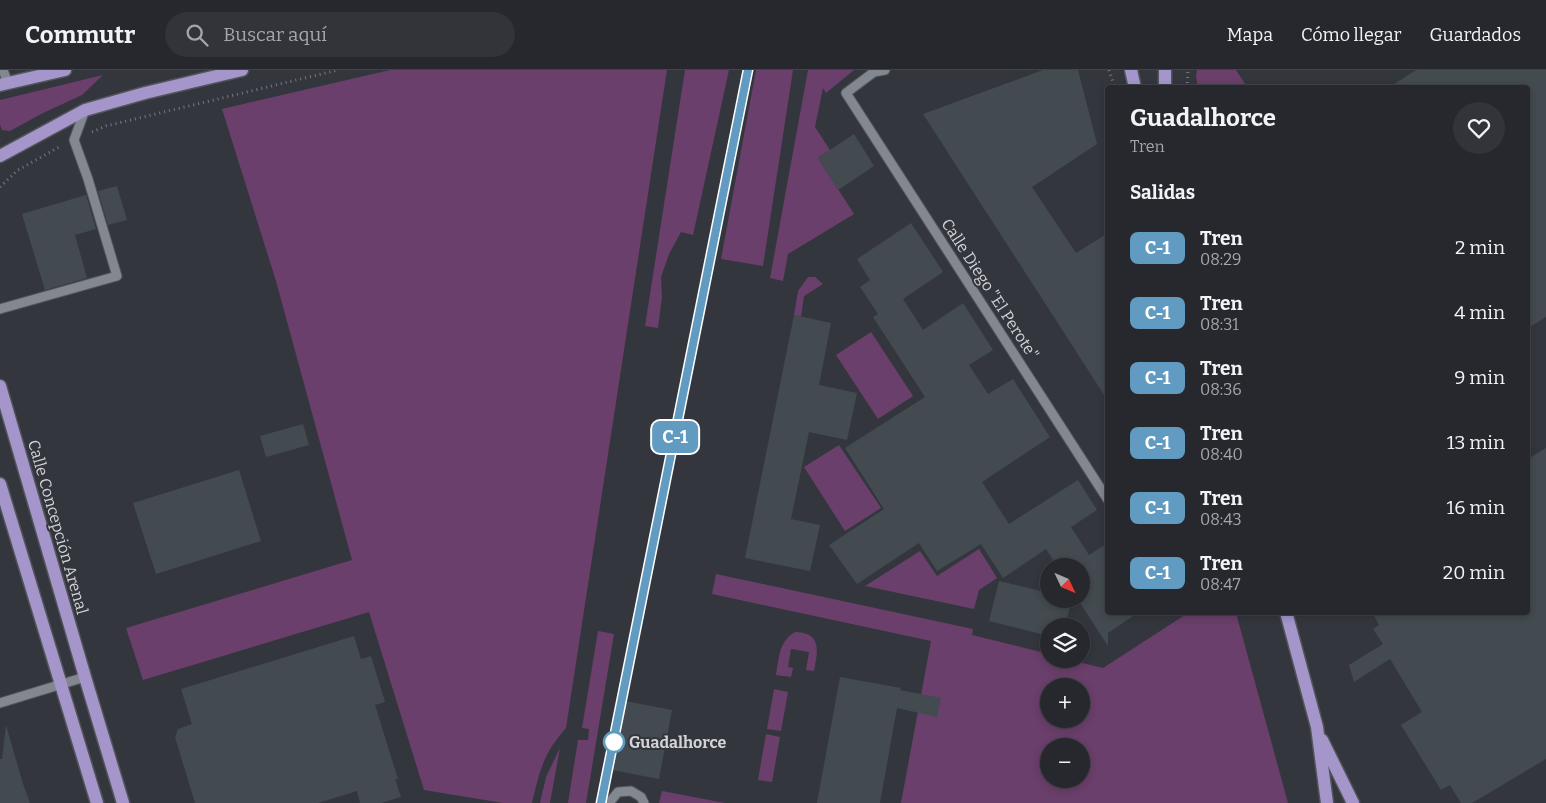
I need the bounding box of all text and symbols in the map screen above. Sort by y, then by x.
search box [165,12,515,57]
text: Commutr [25,21,135,49]
icon: search [183,21,211,49]
text: Buscar aquí [223,23,327,46]
text: Mapa [1227,24,1273,46]
text: Cómo llegar [1301,24,1402,46]
text: Guardados [1430,24,1521,46]
button: heart [1453,102,1505,154]
text: Guadalhorce [1130,104,1276,132]
text: Tren [1130,137,1165,156]
text: Salidas [1130,181,1195,204]
street label: Calle Diego "El Perote" [937,215,1043,363]
text: Tren [1200,227,1243,250]
text: 2 min [1455,236,1505,259]
text: C-1 [1145,237,1170,259]
text: 08:29 [1200,250,1241,269]
text: Tren [1200,292,1243,315]
text: 4 min [1454,301,1505,324]
text: C-1 [1145,302,1170,324]
text: 08:31 [1200,315,1239,334]
text: Tren [1200,357,1243,380]
text: 9 min [1454,366,1505,389]
text: C-1 [1145,367,1170,389]
text: 08:36 [1200,380,1242,399]
line badge: C-1 [646,421,704,453]
text: Tren [1200,422,1243,445]
text: C-1 [662,426,688,448]
text: 13 min [1447,431,1505,454]
text: C-1 [1145,432,1170,454]
street label: Calle Concepción Arenal [24,438,92,617]
text: 08:40 [1200,445,1243,464]
text: Tren [1200,487,1243,510]
text: 16 min [1447,496,1505,519]
text: C-1 [1145,497,1170,519]
text: 08:43 [1200,510,1242,529]
text: Tren [1200,552,1243,575]
north arrow [1040,558,1090,608]
map controls [1040,558,1090,788]
text: 20 min [1443,561,1505,584]
text: C-1 [1145,562,1170,584]
text: 08:47 [1200,575,1240,594]
button: layers [1040,618,1090,668]
button: + [1040,678,1090,728]
marker: Guadalhorce [603,731,625,753]
place label: Guadalhorce [629,733,727,752]
button: − [1040,738,1090,788]

